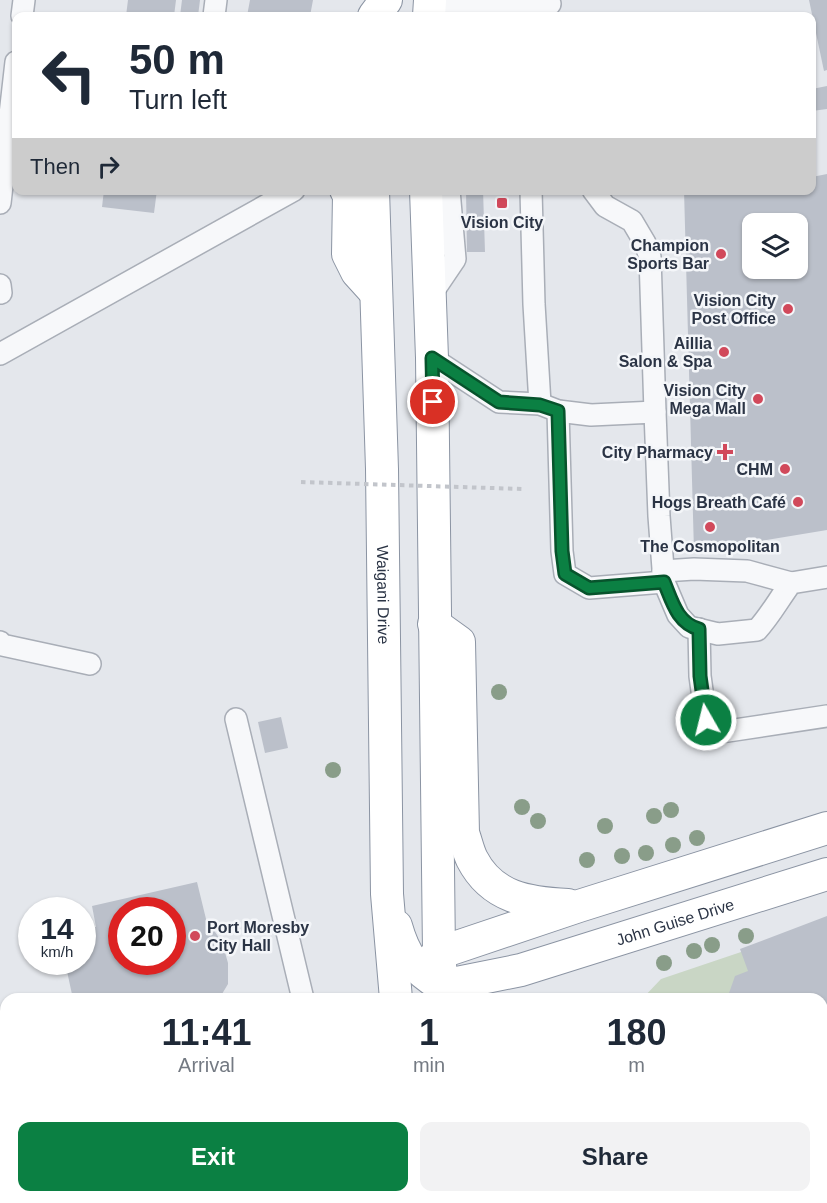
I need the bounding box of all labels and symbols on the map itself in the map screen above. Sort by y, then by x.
marker: Vision City [495,196,509,210]
place label: Vision City [461,214,543,231]
place label: Champion Sports Bar [627,237,709,272]
marker: Champion Sports Bar [714,247,728,261]
place label: Vision City Post Office [692,292,776,327]
marker: Vision City Post Office [781,302,795,316]
place label: Aillia Salon & Spa [619,335,712,370]
marker: Aillia Salon & Spa [717,345,731,359]
pin [407,376,458,427]
place label: Vision City Mega Mall [664,382,746,417]
marker: Vision City Mega Mall [751,392,765,406]
place label: City Pharmacy [602,444,713,461]
marker: City Pharmacy [718,445,732,459]
place label: CHM [737,461,773,478]
marker: CHM [778,462,792,476]
place label: Hogs Breath Café [652,494,786,511]
marker: Hogs Breath Café [791,495,805,509]
marker: The Cosmopolitan [703,520,717,534]
place label: The Cosmopolitan [640,538,780,555]
street label: Waigani Drive [374,545,392,645]
position arrow [674,688,738,752]
street label: John Guise Drive [614,896,736,949]
speed limit sign: 20 [108,897,186,975]
place label: Port Moresby City Hall [207,919,309,954]
marker: Port Moresby City Hall [188,929,202,943]

